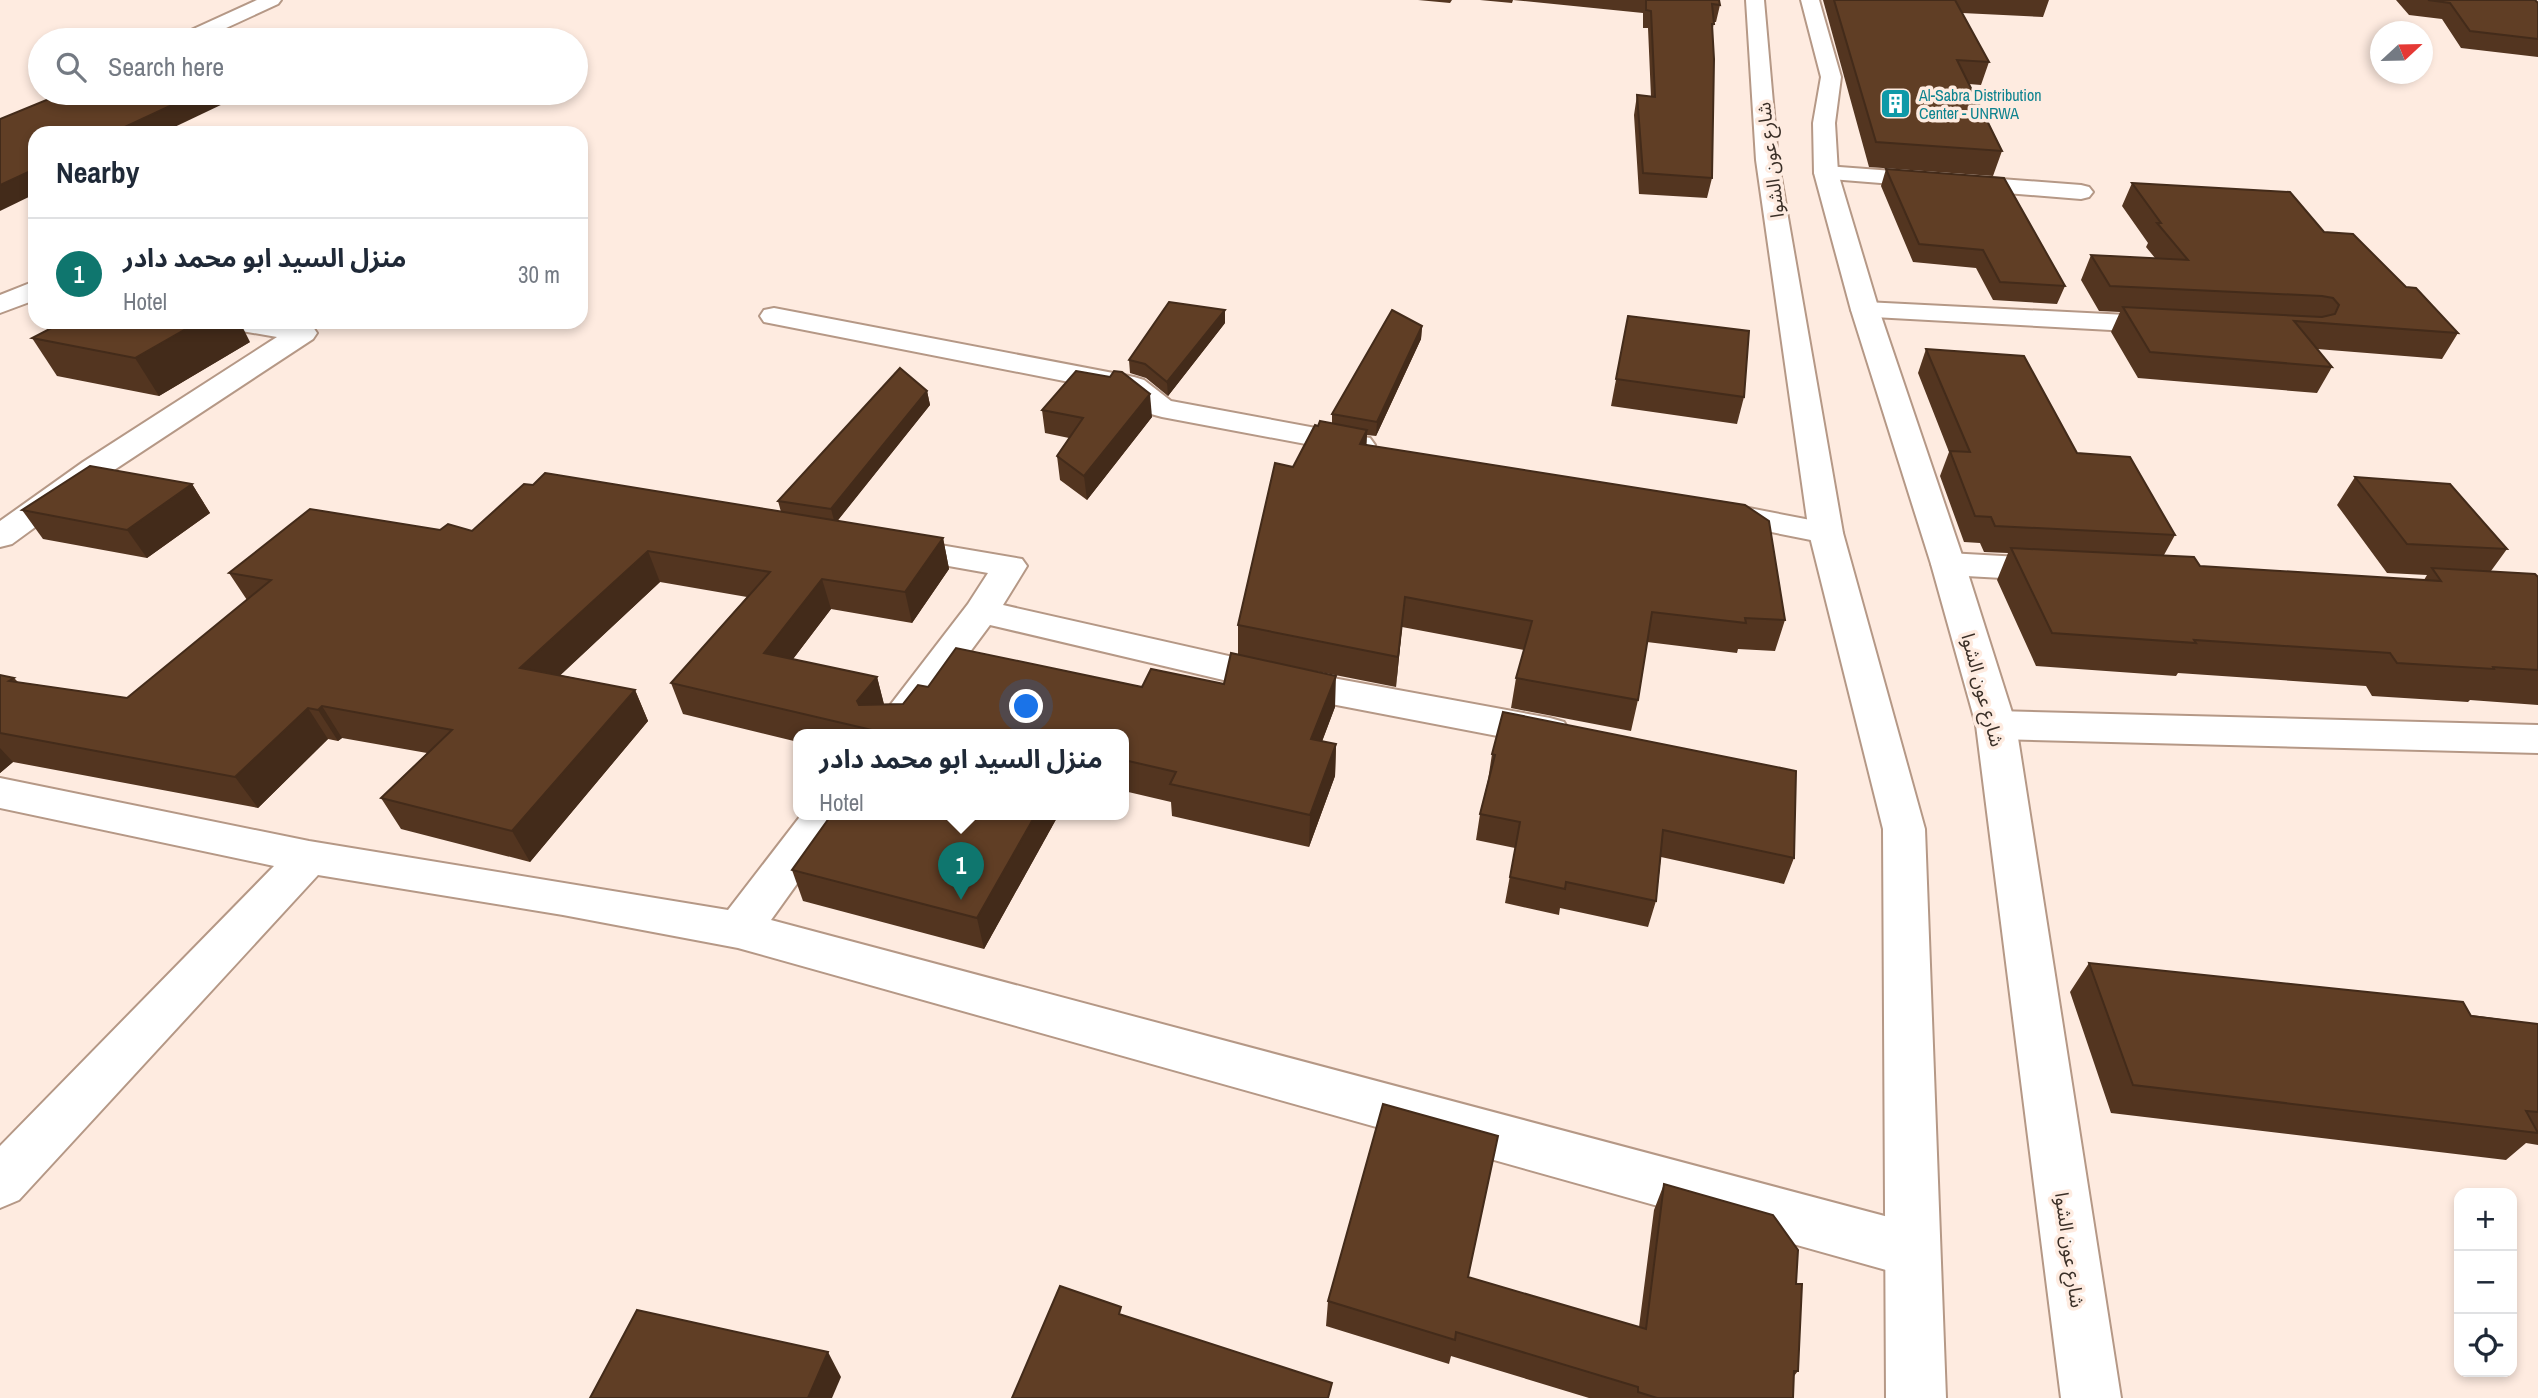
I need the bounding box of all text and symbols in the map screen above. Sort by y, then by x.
north arrow [2370,21,2433,84]
search box [28,28,588,105]
icon: search [52,48,90,86]
text: Search here [108,49,224,84]
place label: Al-Sabra Distribution Center - UNRWA [1918,84,2042,124]
building icon: Al-Sabra Distribution Center - UNRWA [1879,87,1913,121]
street label: شارع عون الشوا [1750,101,1791,219]
text: Nearby [56,152,139,192]
text: منزل السيد ابو محمد دادر [123,240,406,275]
text: 1 [74,259,84,290]
text: 30 m [518,259,560,290]
text: Hotel [123,286,167,317]
street label: شارع عون الشوا [1954,630,2011,750]
your location [1009,689,1043,723]
popup [793,729,1129,820]
text: منزل السيد ابو محمد دادر [819,741,1103,776]
text: Hotel [819,787,863,818]
pin: 1 [938,842,984,900]
map controls [2454,1188,2517,1377]
button: + [2454,1188,2517,1251]
street label: شارع عون الشوا [2048,1191,2091,1310]
button: − [2454,1251,2517,1314]
button: locate [2454,1314,2517,1377]

